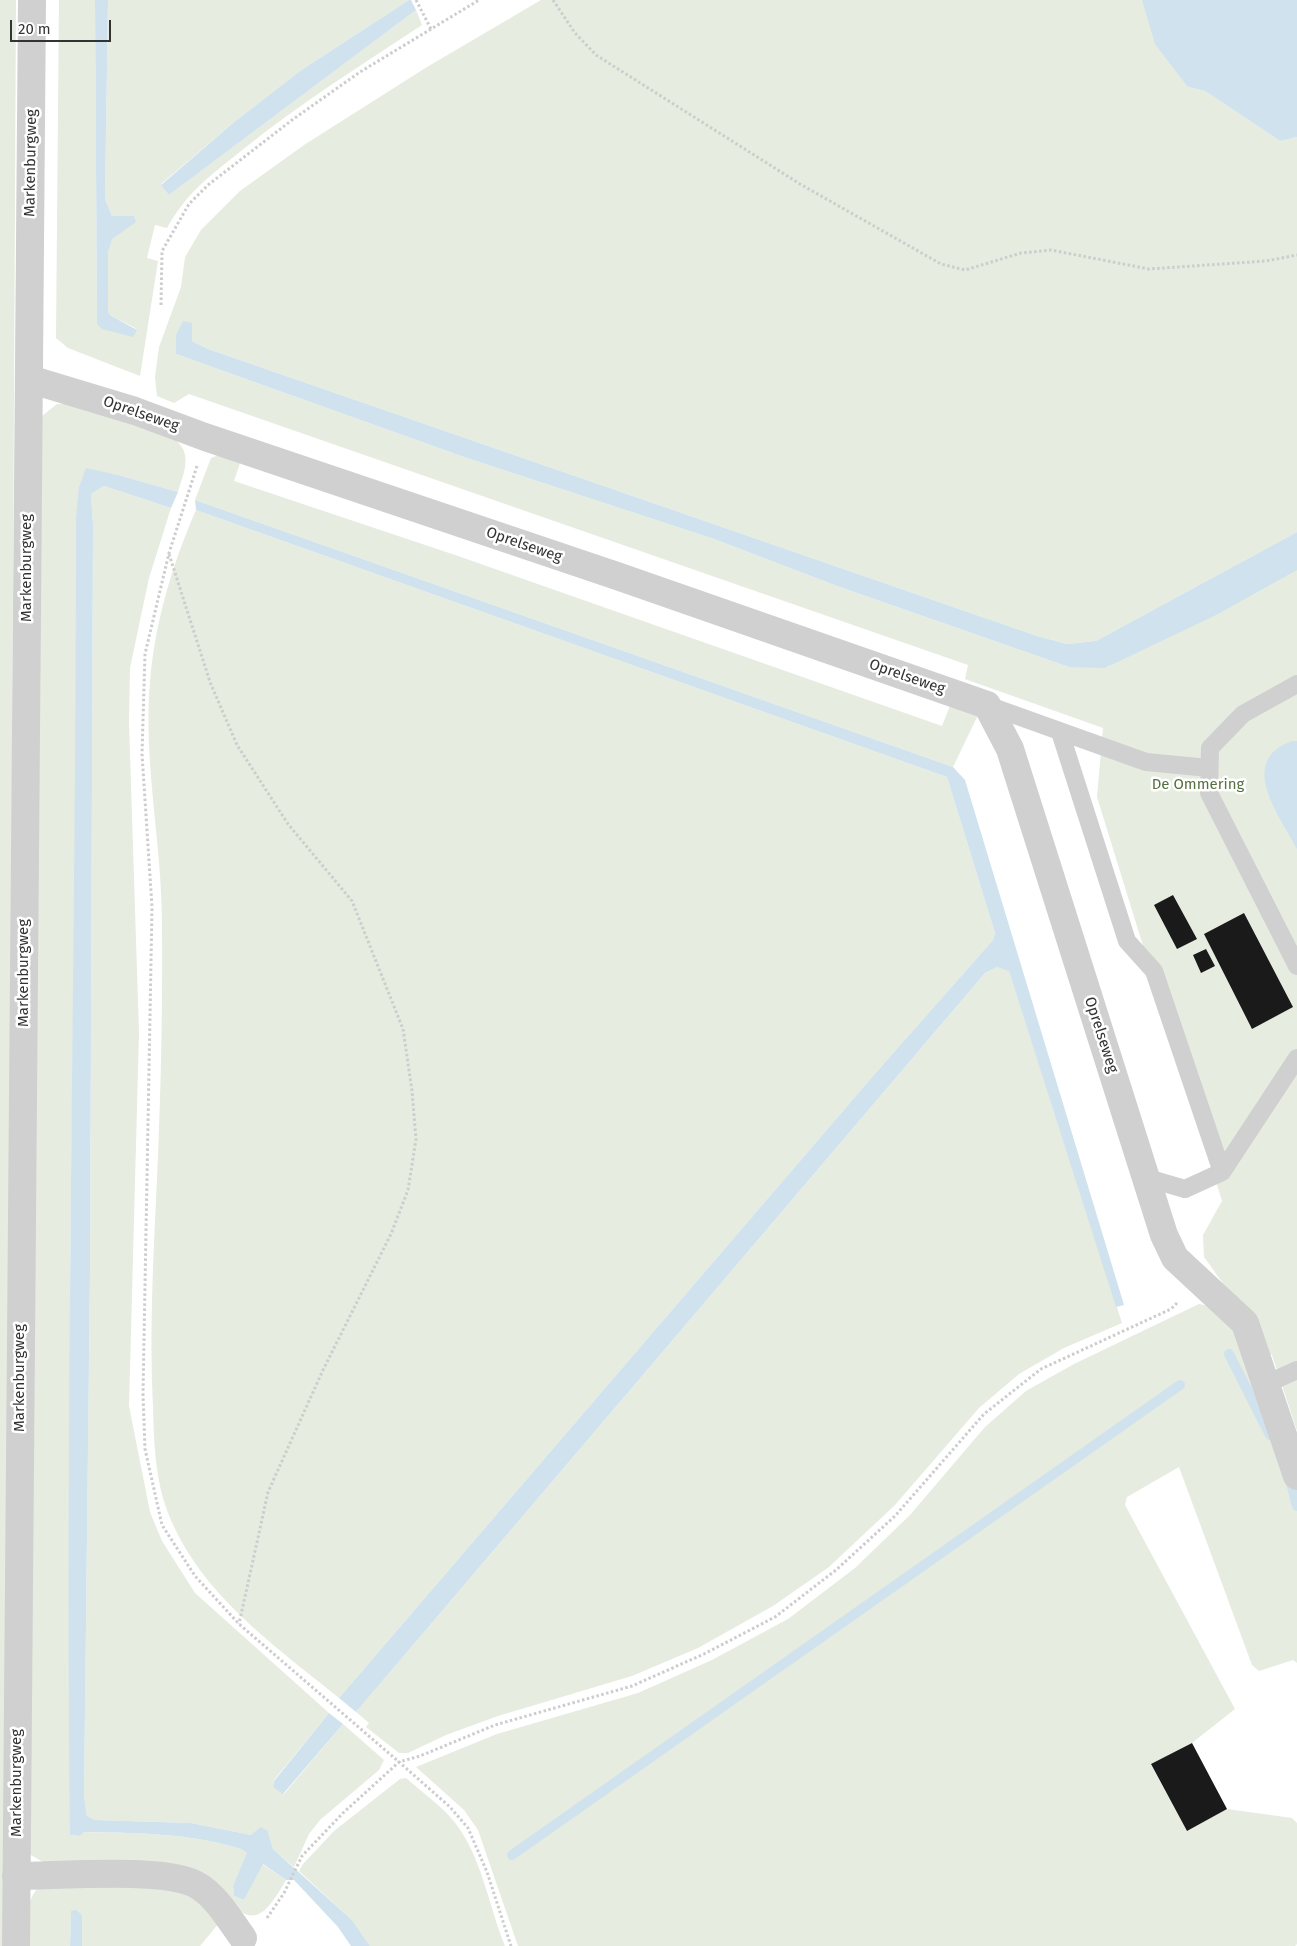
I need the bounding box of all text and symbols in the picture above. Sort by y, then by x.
scale bar [12,10,114,42]
text: 20 m [18,20,51,38]
street label: Markenburgweg [21,109,41,217]
street label: Oprelseweg [101,393,181,435]
street label: Markenburgweg [18,514,36,622]
street label: Oprelseweg [484,524,564,566]
street label: Oprelseweg [867,656,947,698]
park label: De Ommering [1152,776,1244,794]
street label: Markenburgweg [15,919,33,1027]
street label: Oprelseweg [1080,995,1122,1075]
street label: Markenburgweg [11,1324,29,1432]
street label: Markenburgweg [8,1729,26,1837]

